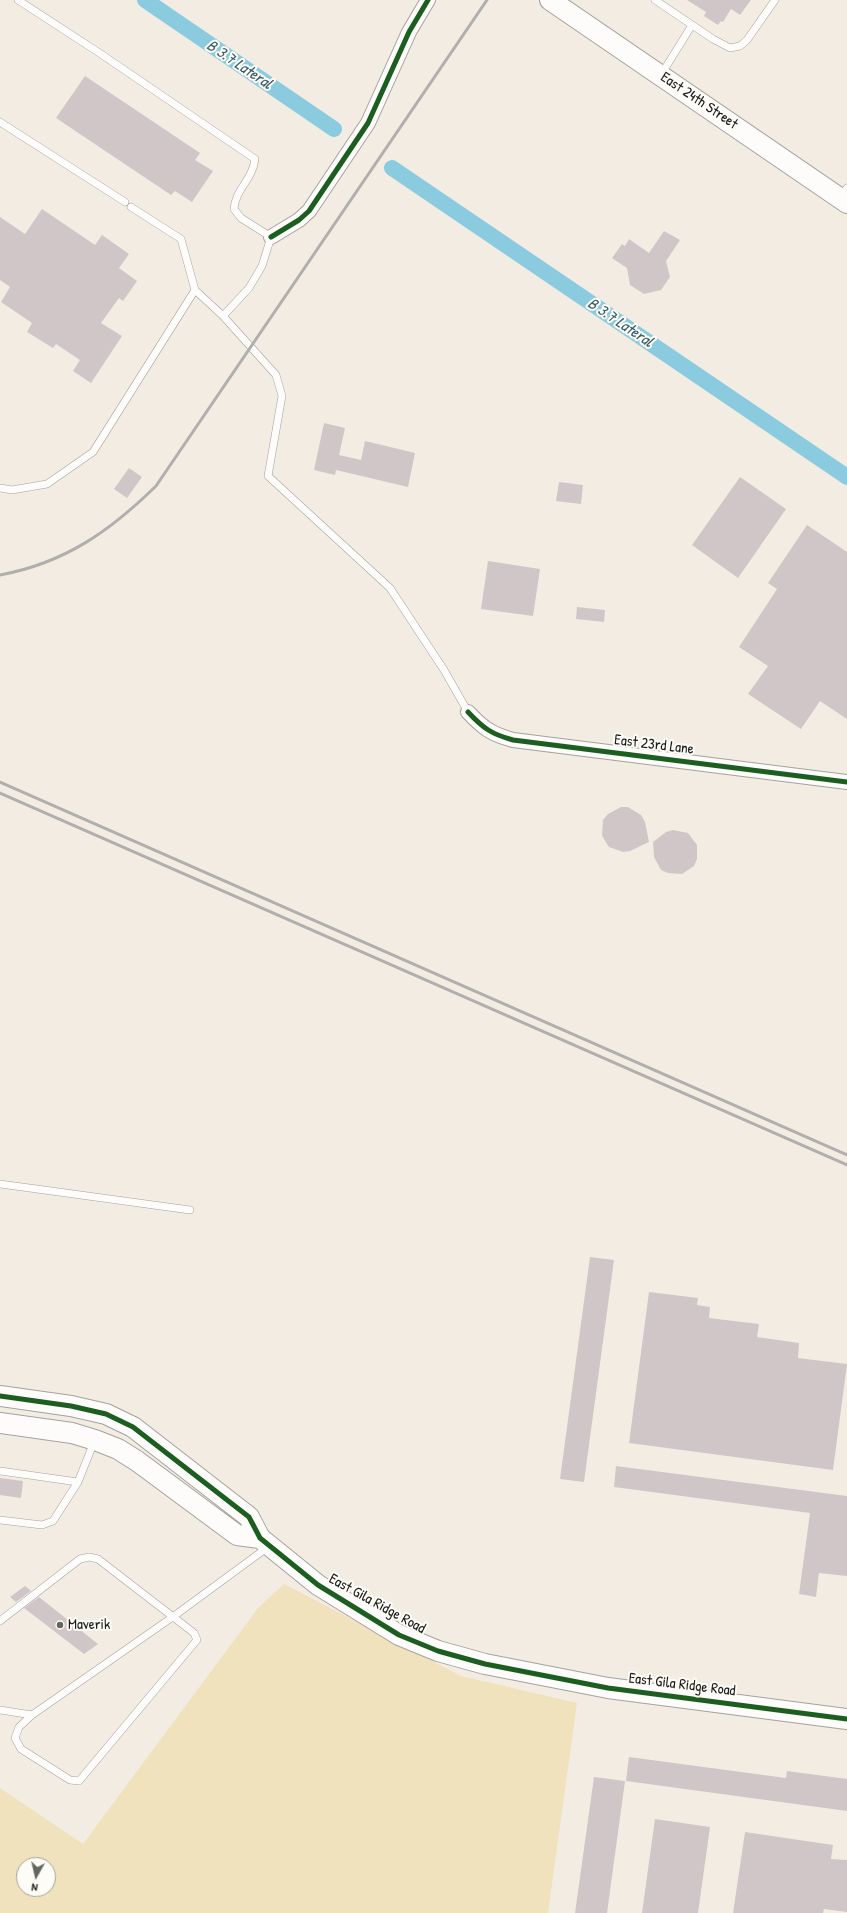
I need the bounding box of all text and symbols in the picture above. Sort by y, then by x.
water label: B 3.7 Lateral [203,36,275,94]
street label: East 24th Street [657,69,741,133]
water label: B 3.7 Lateral [584,294,656,352]
street label: East 23rd Lane [613,731,695,759]
street label: East Gila Ridge Road [326,1570,428,1638]
place label: Maverik [68,1616,110,1634]
marker: Maverik [55,1620,65,1630]
street label: East Gila Ridge Road [628,1670,736,1700]
north arrow [16,1857,56,1897]
text: N [31,1881,38,1895]

